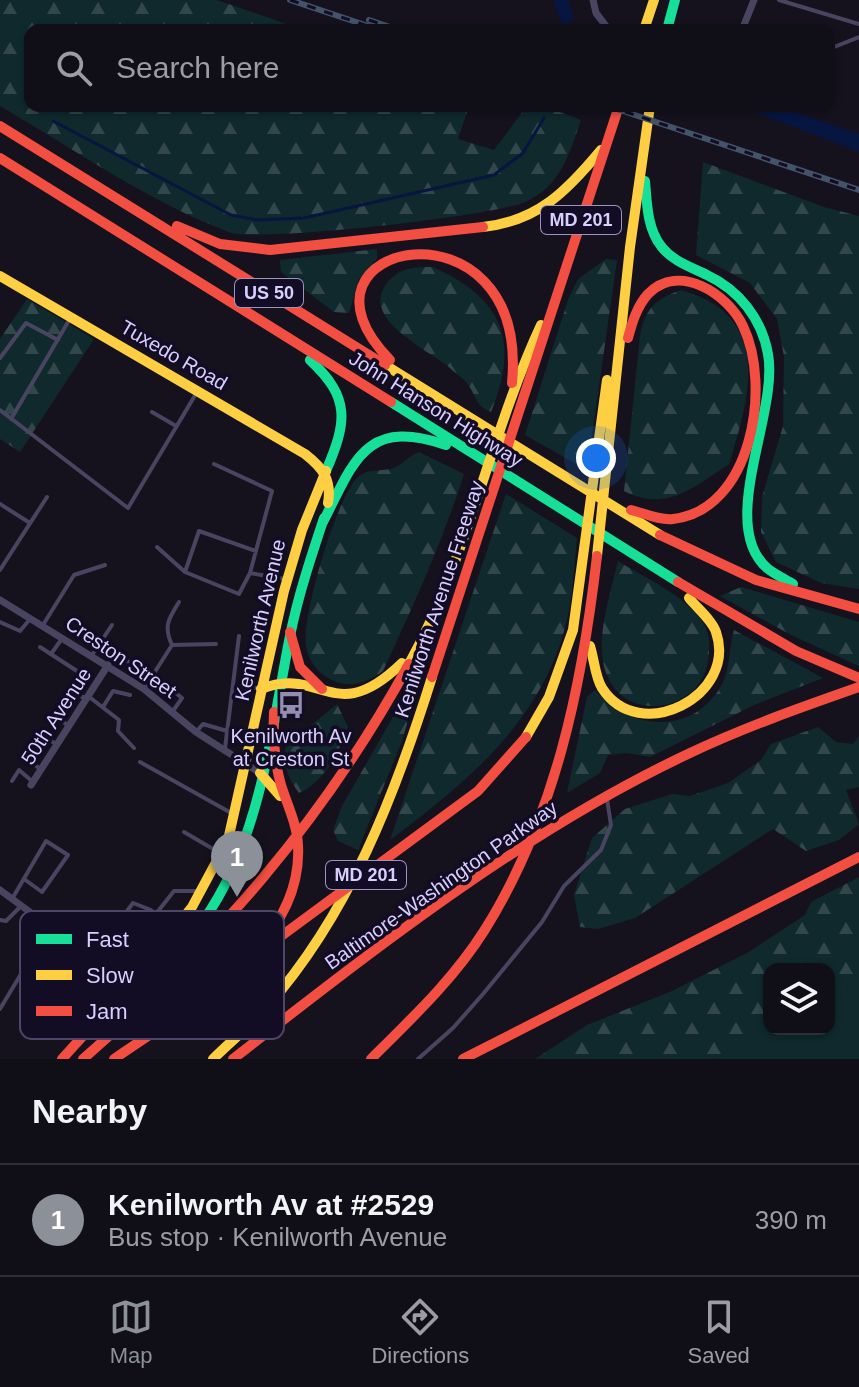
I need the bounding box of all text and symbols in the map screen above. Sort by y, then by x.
search box [24,24,835,112]
icon: search [52,46,96,90]
text: Search here [116,51,279,84]
road number: MD 201 [541,206,621,234]
road number: US 50 [235,279,303,307]
street label: Tuxedo Road [117,316,231,394]
street label: John Hanson Highway [345,347,527,471]
your location [576,438,616,478]
street label: Kenilworth Avenue Freeway [390,478,488,720]
street label: Kenilworth Avenue [231,537,289,703]
street label: Creston Street [61,612,181,702]
street label: 50th Avenue [17,664,95,768]
bus stop icon: Kenilworth Av at Creston St [276,690,306,720]
place label: Kenilworth Av at Creston St [231,725,351,770]
street label: Baltimore-Washington Parkway [321,796,561,974]
pin: 1 [211,831,263,897]
road number: MD 201 [326,861,406,889]
legend [20,911,284,1039]
text: Fast [86,927,129,952]
text: Slow [86,963,134,988]
map controls [763,963,835,1035]
button: layers [763,963,835,1035]
text: Jam [86,999,128,1024]
text: Nearby [32,1092,147,1130]
text: Kenilworth Av at #2529 [108,1188,434,1221]
text: 1 [51,1205,65,1235]
text: 390 m [755,1205,827,1235]
text: Bus stop · Kenilworth Avenue [108,1222,447,1252]
tab: Map [109,1295,153,1369]
tab: Directions [371,1295,469,1369]
tab: Saved [687,1295,750,1369]

